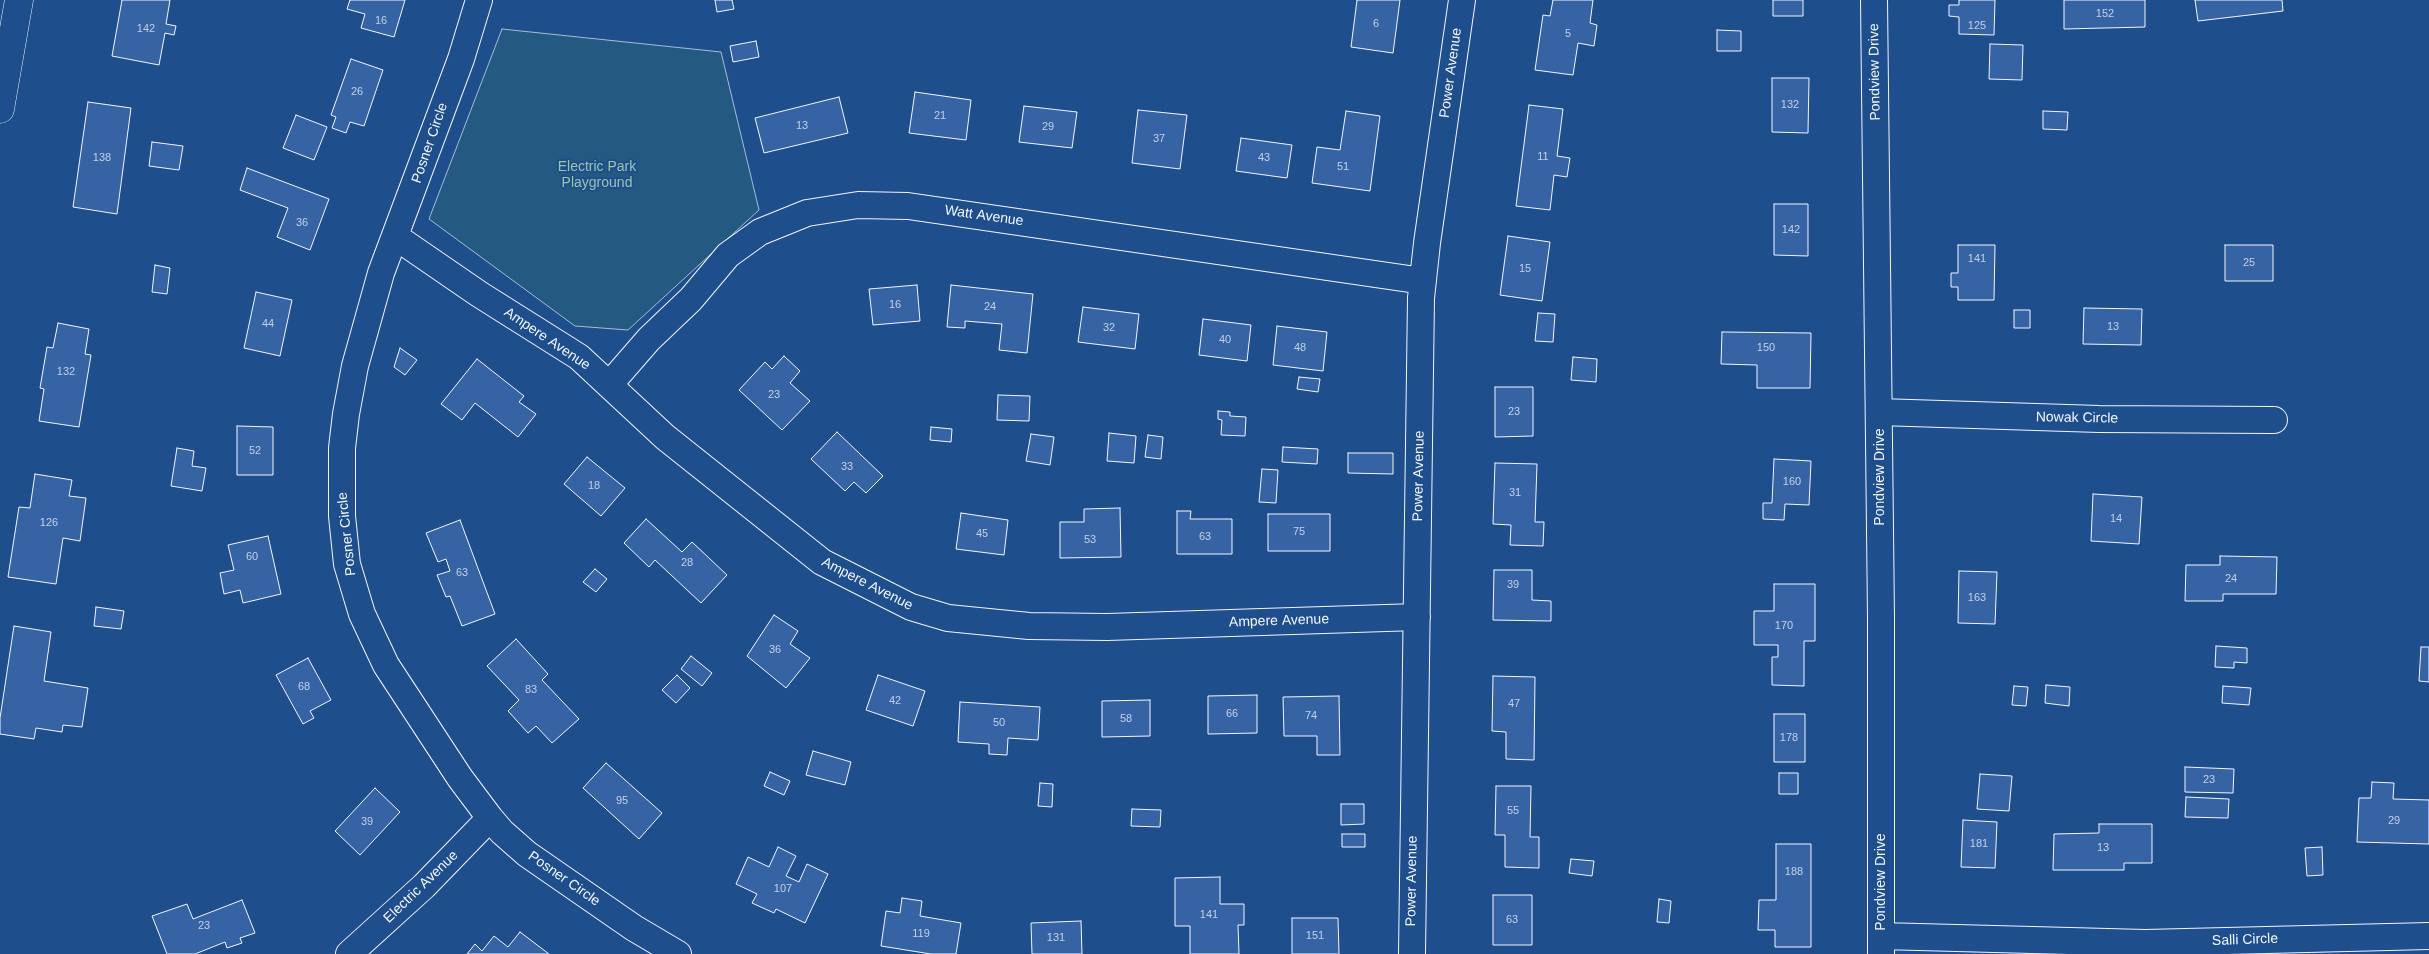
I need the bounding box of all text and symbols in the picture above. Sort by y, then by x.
house number: 152 [2096,7,2114,21]
house number: 16 [375,14,387,28]
house number: 6 [1373,17,1379,31]
house number: 125 [1968,19,1986,33]
house number: 142 [137,22,155,36]
street label: Pondview Drive [1866,23,1884,121]
street label: Power Avenue [1436,27,1466,119]
house number: 5 [1565,27,1571,41]
house number: 26 [351,85,363,99]
house number: 132 [1781,98,1799,112]
street label: Posner Circle [408,101,452,185]
house number: 21 [934,109,946,123]
house number: 13 [796,119,808,133]
house number: 29 [1042,120,1054,134]
house number: 37 [1153,132,1165,146]
house number: 11 [1537,150,1549,164]
house number: 138 [93,151,111,165]
house number: 43 [1258,151,1270,165]
park label: Electric Park Playground [558,159,636,192]
house number: 51 [1337,160,1349,174]
street label: Watt Avenue [944,202,1024,230]
house number: 36 [296,216,308,230]
house number: 142 [1782,223,1800,237]
house number: 141 [1968,252,1986,266]
house number: 25 [2243,256,2255,270]
house number: 15 [1519,262,1531,276]
house number: 16 [889,298,901,312]
house number: 24 [984,300,996,314]
street label: Ampere Avenue [501,304,593,374]
house number: 44 [262,317,274,331]
house number: 13 [2107,320,2119,334]
house number: 32 [1103,321,1115,335]
house number: 40 [1219,333,1231,347]
house number: 48 [1294,341,1306,355]
house number: 150 [1757,341,1775,355]
house number: 132 [57,365,75,379]
house number: 23 [768,388,780,402]
house number: 23 [1508,405,1520,419]
street label: Nowak Circle [2036,409,2118,427]
street label: Pondview Drive [1872,428,1888,526]
street label: Power Avenue [1410,430,1428,522]
house number: 52 [249,444,261,458]
house number: 33 [841,460,853,474]
house number: 160 [1783,475,1801,489]
house number: 18 [588,479,600,493]
house number: 31 [1509,486,1521,500]
street label: Posner Circle [334,491,360,577]
house number: 14 [2110,512,2122,526]
house number: 126 [40,516,58,530]
house number: 75 [1293,525,1305,539]
house number: 45 [976,527,988,541]
house number: 63 [1199,530,1211,544]
house number: 53 [1084,533,1096,547]
house number: 60 [246,550,258,564]
street label: Ampere Avenue [819,554,915,614]
house number: 28 [681,556,693,570]
house number: 63 [456,566,468,580]
house number: 24 [2225,572,2237,586]
house number: 39 [1507,578,1519,592]
house number: 163 [1968,591,1986,605]
street label: Ampere Avenue [1229,611,1329,631]
house number: 170 [1775,619,1793,633]
house number: 36 [769,643,781,657]
house number: 68 [298,680,310,694]
house number: 83 [525,683,537,697]
house number: 42 [889,694,901,708]
house number: 47 [1508,697,1520,711]
house number: 66 [1226,707,1238,721]
house number: 74 [1305,709,1317,723]
house number: 58 [1120,712,1132,726]
house number: 50 [993,716,1005,730]
house number: 178 [1780,731,1798,745]
house number: 23 [2203,773,2215,787]
house number: 95 [616,794,628,808]
house number: 55 [1507,804,1519,818]
house number: 29 [2388,814,2400,828]
house number: 39 [361,815,373,829]
street label: Pondview Drive [1873,833,1889,931]
street label: Power Avenue [1403,835,1421,927]
house number: 181 [1970,837,1988,851]
house number: 13 [2097,841,2109,855]
street label: Electric Avenue [380,847,462,927]
street label: Posner Circle [525,848,603,910]
house number: 188 [1785,865,1803,879]
house number: 107 [774,882,792,896]
house number: 141 [1200,908,1218,922]
house number: 63 [1506,913,1518,927]
house number: 23 [198,919,210,933]
house number: 119 [912,927,930,941]
house number: 151 [1306,929,1324,943]
street label: Salli Circle [2212,930,2278,950]
house number: 131 [1047,931,1065,945]

